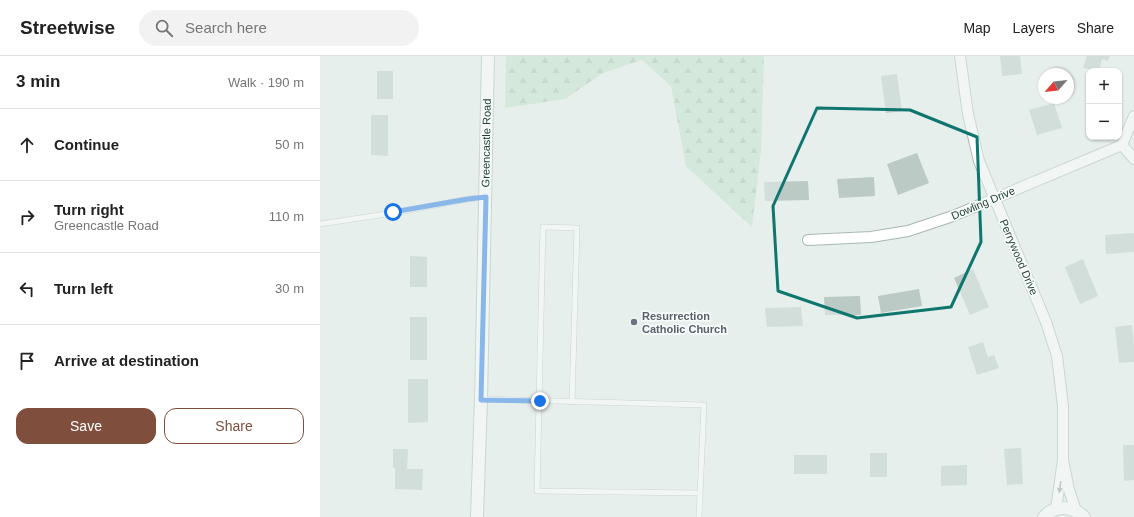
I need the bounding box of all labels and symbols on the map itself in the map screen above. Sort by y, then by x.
north arrow [1038,68,1074,104]
street label: Greencastle Road [479,99,493,187]
street label: Dowling Drive [949,184,1017,222]
route start [384,203,402,221]
street label: Perrywood Drive [998,217,1040,297]
place label: Resurrection Catholic Church [642,310,727,335]
marker: Resurrection Catholic Church [629,317,639,327]
route end [531,392,549,410]
one-way arrow [1057,481,1063,494]

